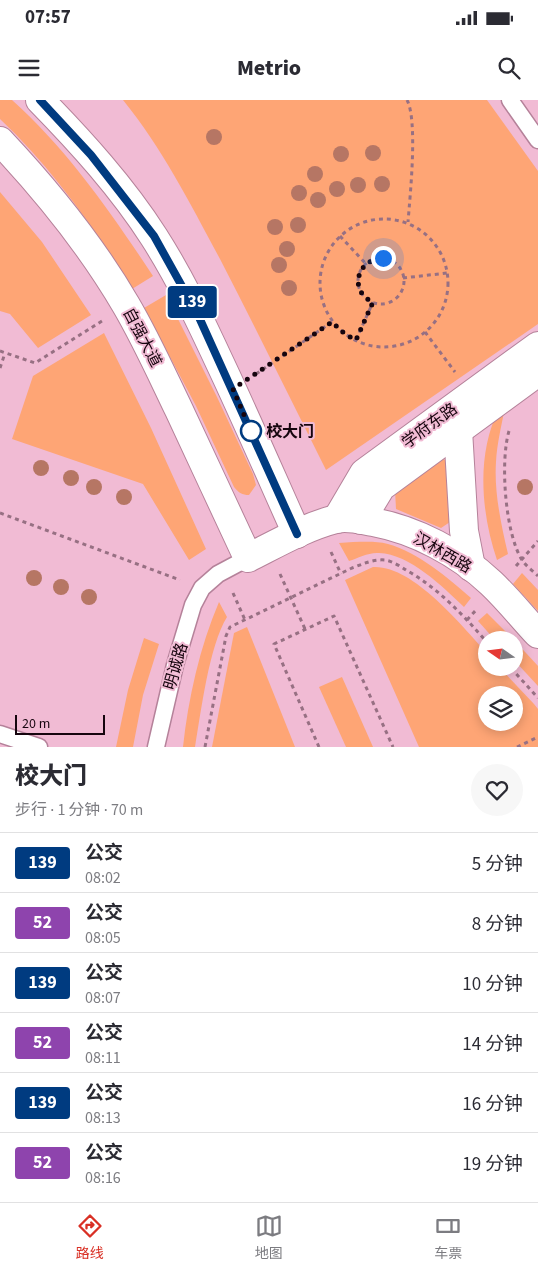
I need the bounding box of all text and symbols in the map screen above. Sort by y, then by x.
text: 07:57 [25,4,71,31]
text: Metrio [237,52,301,84]
icon: menu [15,54,43,82]
icon: search [495,54,523,82]
your location [371,246,396,271]
line badge: 139 [163,286,221,318]
text: 139 [178,289,206,314]
street label: 自强大道 [117,304,167,371]
street label: 学府东路 [397,398,462,454]
marker: 校大门 [240,420,262,442]
place label: 校大门 [266,421,314,443]
street label: 汉林西路 [409,527,476,578]
north arrow [478,631,522,676]
map controls [478,631,523,731]
street label: 明诚路 [159,640,193,692]
button: layers [478,686,523,731]
scale bar [15,712,105,735]
text: 20 m [22,714,50,734]
text: 校大门 [15,759,87,794]
button: heart [471,764,523,816]
text: 步行 · 1 分钟 · 70 m [15,799,143,821]
text: 公交 [85,840,123,867]
text: 139 [28,850,57,875]
text: 5 分钟 [472,851,523,878]
text: 08:02 [85,867,121,889]
text: 公交 [85,900,123,927]
text: 52 [33,910,52,935]
text: 8 分钟 [472,911,523,938]
text: 08:05 [85,927,121,949]
text: 公交 [85,960,123,987]
text: 139 [28,970,57,995]
text: 10 分钟 [462,971,523,998]
text: 08:07 [85,987,121,1009]
text: 公交 [85,1020,123,1047]
text: 52 [33,1030,52,1055]
text: 14 分钟 [462,1031,523,1058]
text: 08:11 [85,1047,121,1069]
text: 公交 [85,1080,123,1107]
text: 139 [28,1090,57,1115]
text: 16 分钟 [462,1091,523,1118]
text: 08:13 [85,1107,121,1129]
text: 公交 [85,1140,123,1167]
text: 52 [33,1150,52,1175]
text: 19 分钟 [462,1151,523,1178]
text: 08:16 [85,1167,121,1189]
tab: 路线 [76,1212,104,1264]
tab: 地图 [255,1212,283,1264]
tab: 车票 [434,1212,462,1264]

